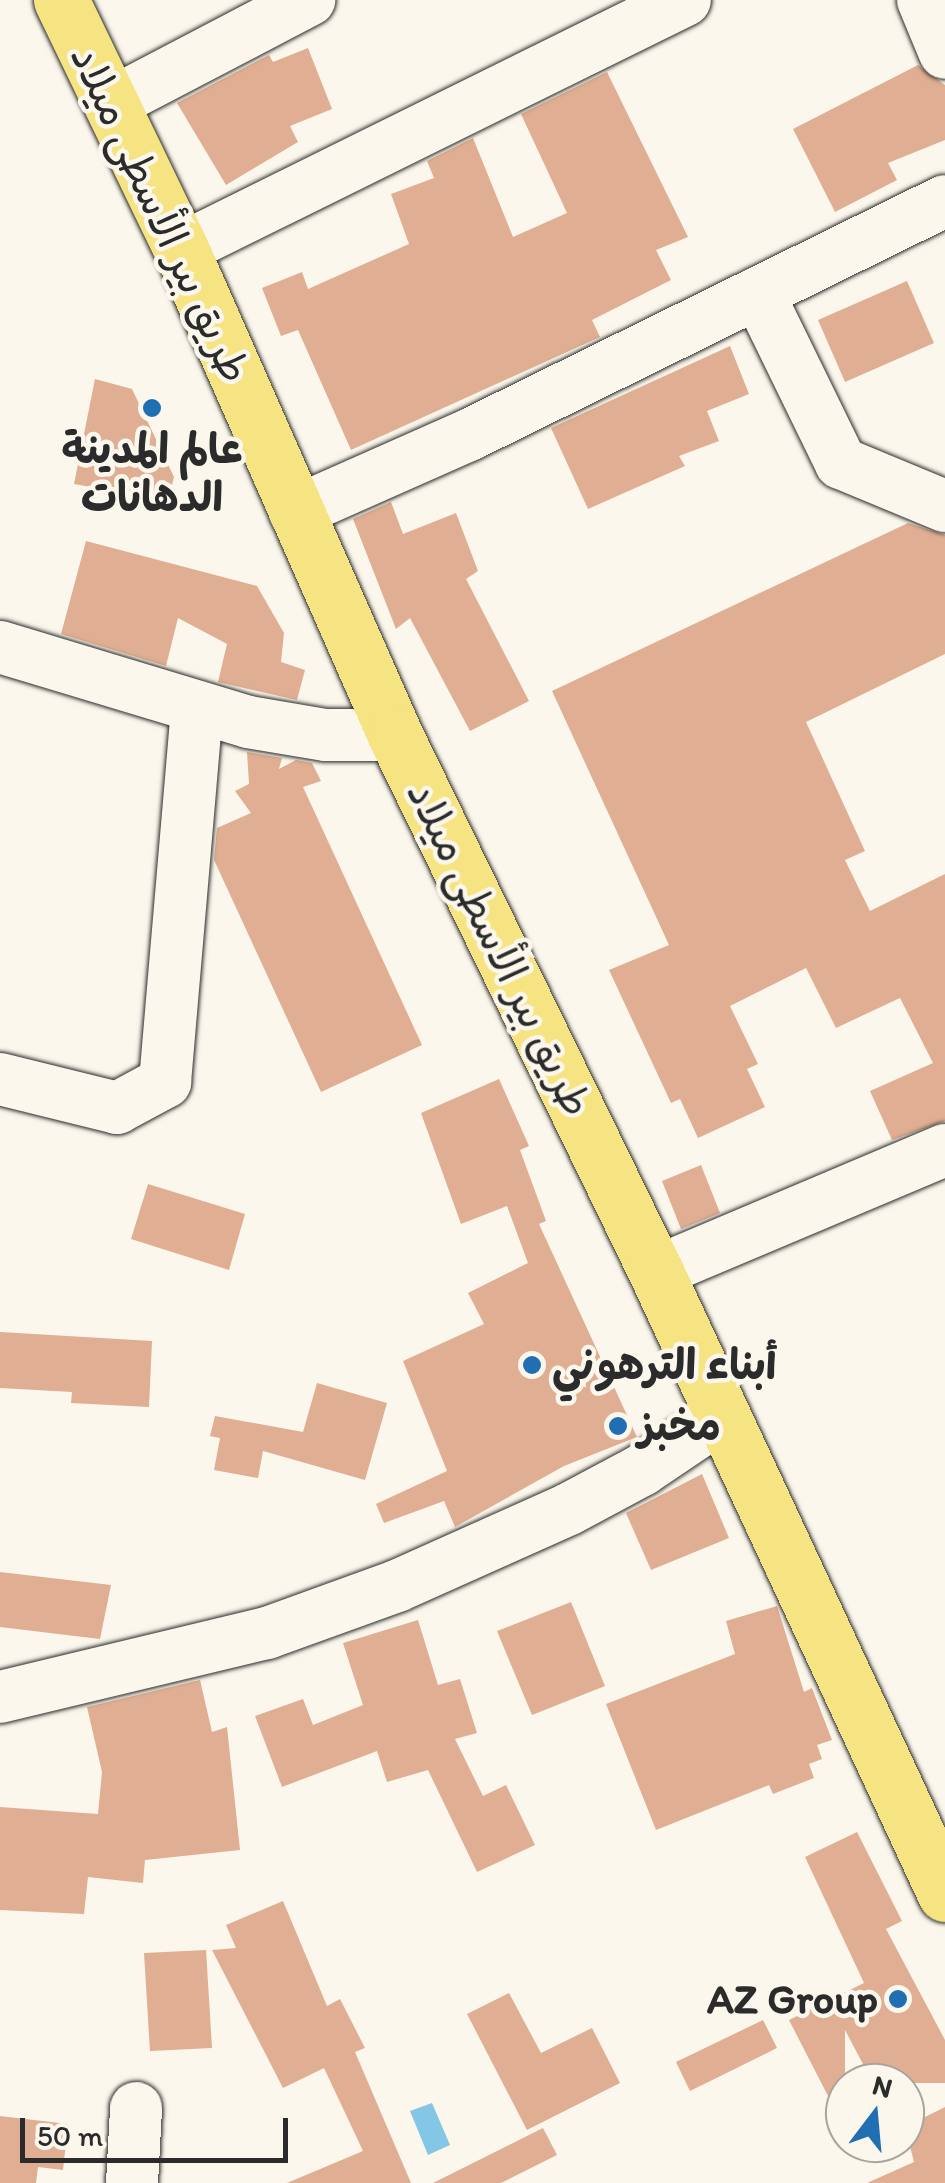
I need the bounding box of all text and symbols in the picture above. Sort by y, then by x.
street label: طريق بير الأسطى ميلاد [60,37,260,391]
marker: عالم المدينة الدهانات [141,397,163,419]
place label: عالم المدينة الدهانات [62,424,242,522]
street label: طريق بير الأسطى ميلاد [396,773,602,1125]
place label: أبناء الترهوني [552,1340,777,1390]
marker: أبناء الترهوني [521,1354,543,1376]
place label: مخبز [638,1401,721,1451]
marker: مخبز [607,1415,629,1437]
place label: AZ Group [707,1974,878,2024]
marker: AZ Group [887,1988,909,2010]
north arrow [825,2063,925,2163]
text: N [869,2067,896,2105]
scale bar [25,2098,292,2160]
text: 50 m [37,2117,103,2154]

